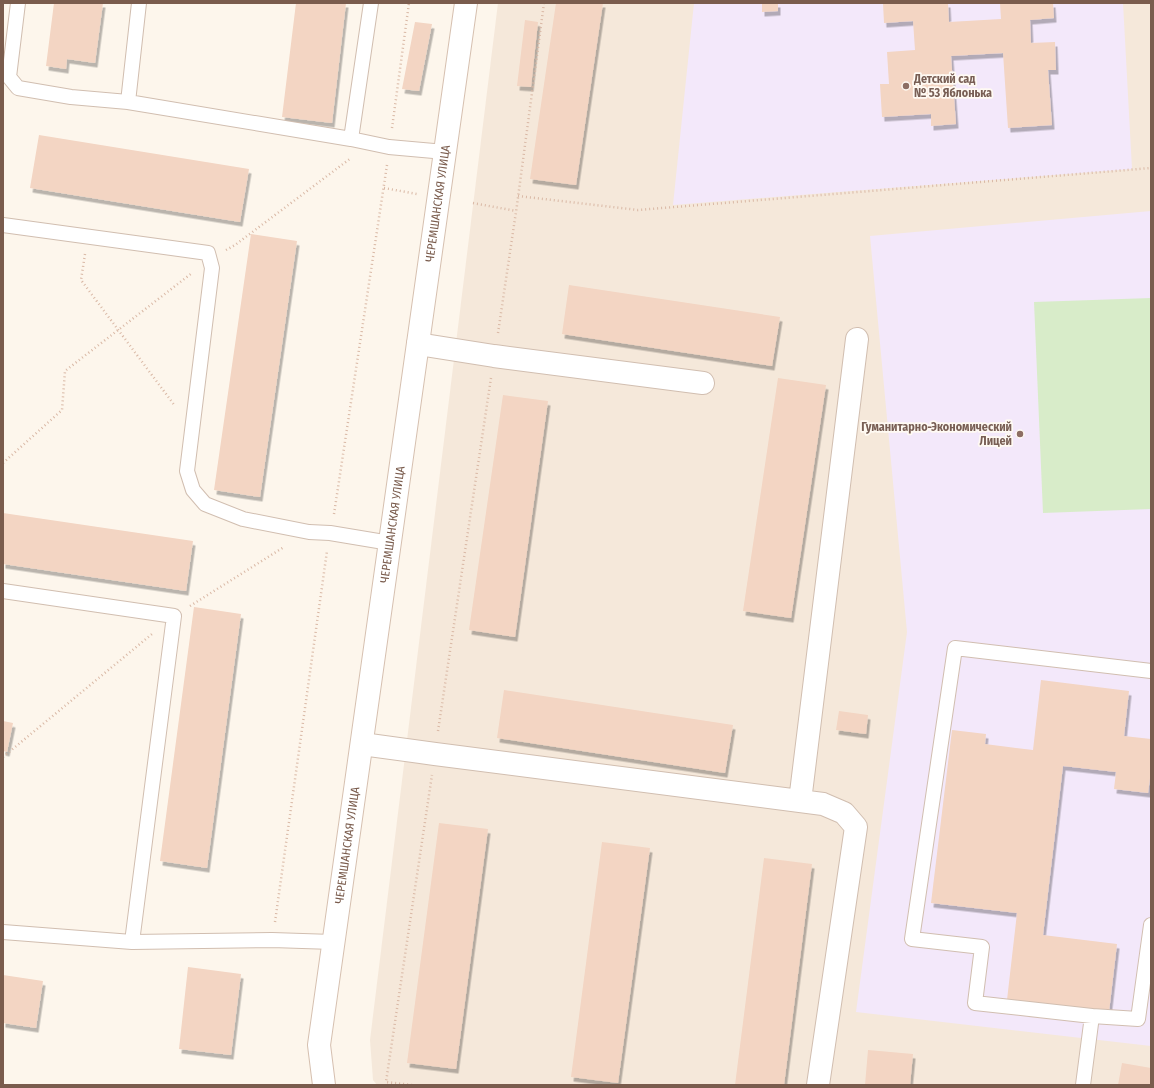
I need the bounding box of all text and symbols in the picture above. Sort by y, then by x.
place label: Детский сад № 53 Яблонька [913,72,992,100]
marker: Детский сад № 53 Яблонька [901,81,911,91]
street label: ЧЕРЕМШАНСКАЯ УЛИЦА [423,144,453,263]
place label: Гуманитарно-Экономический Лицей [861,420,1012,448]
marker: Гуманитарно-Экономический Лицей [1015,429,1025,439]
street label: ЧЕРЕМШАНСКАЯ УЛИЦА [377,464,408,584]
street label: ЧЕРЕМШАНСКАЯ УЛИЦА [332,785,362,905]

